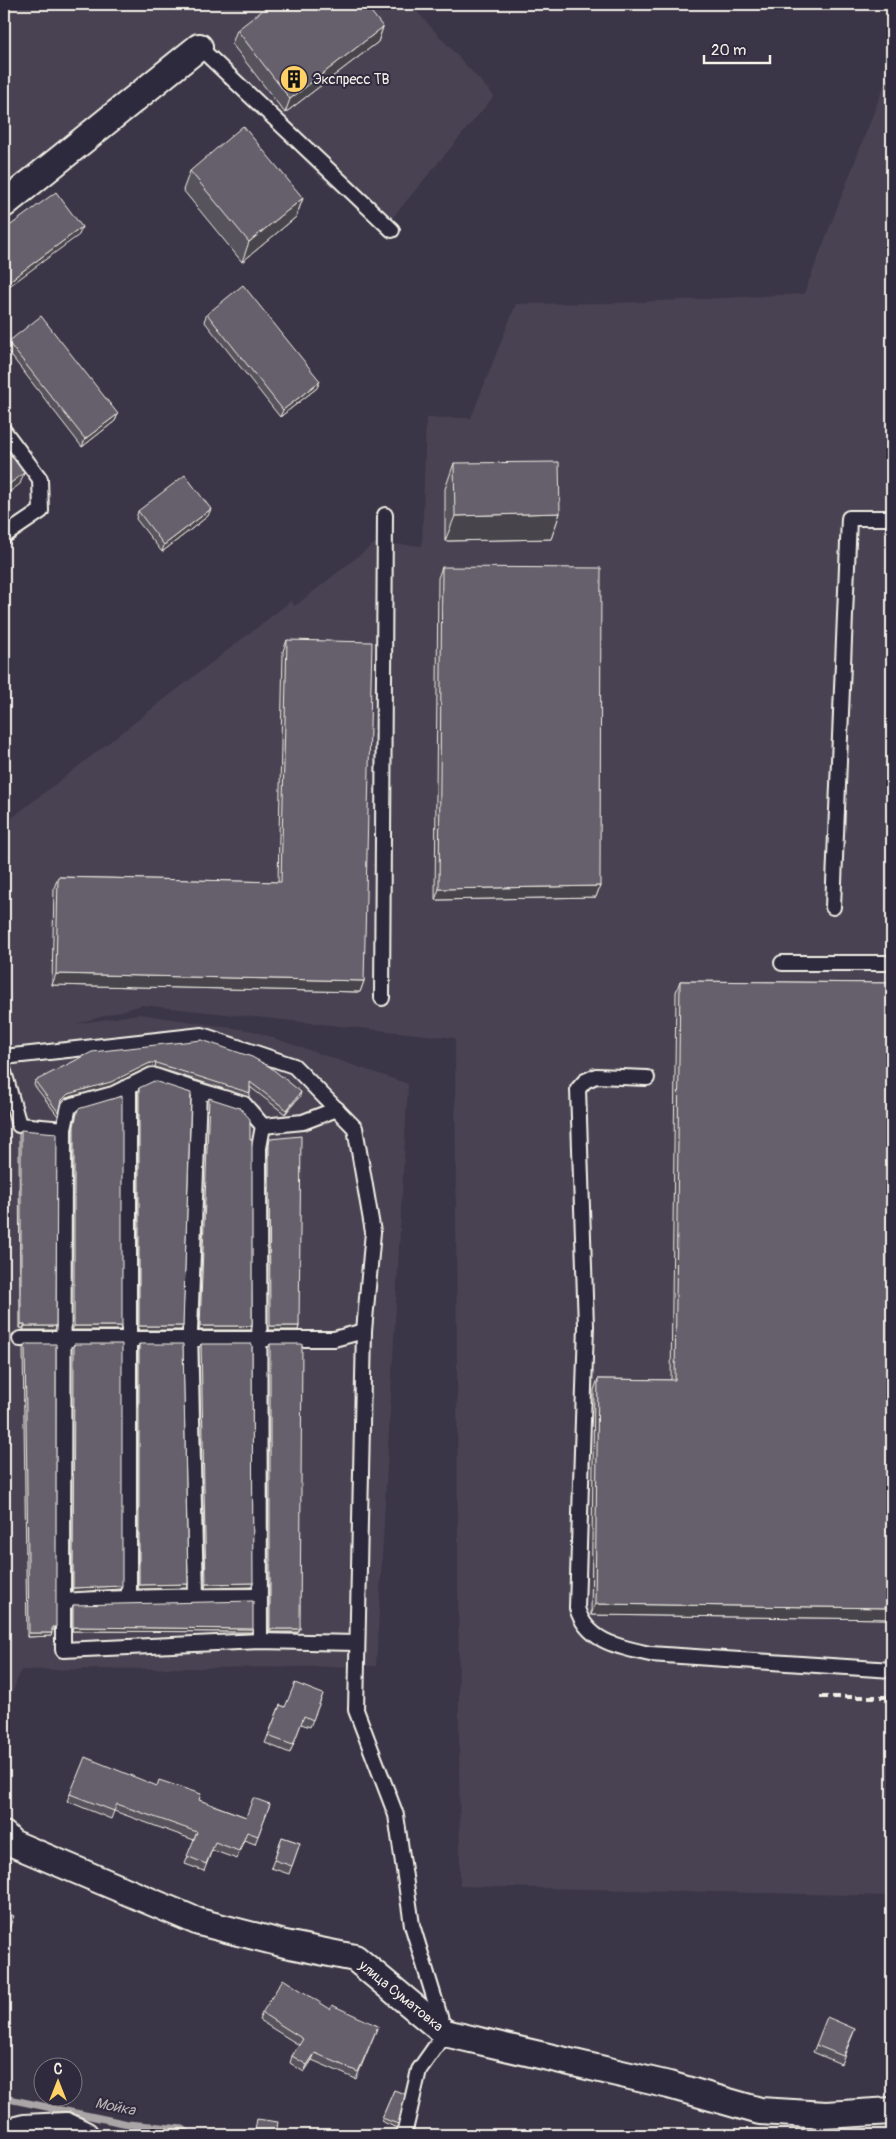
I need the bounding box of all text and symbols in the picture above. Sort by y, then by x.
scale bar [704,32,770,64]
text: 20 m [711,41,746,60]
building icon: Экспресс ТВ [279,64,309,94]
place label: Экспресс ТВ [313,71,389,88]
street label: улица Суматовка [355,1956,447,2035]
north arrow [32,2056,82,2106]
text: С [54,2061,63,2078]
water label: Мойка [93,2094,138,2120]

